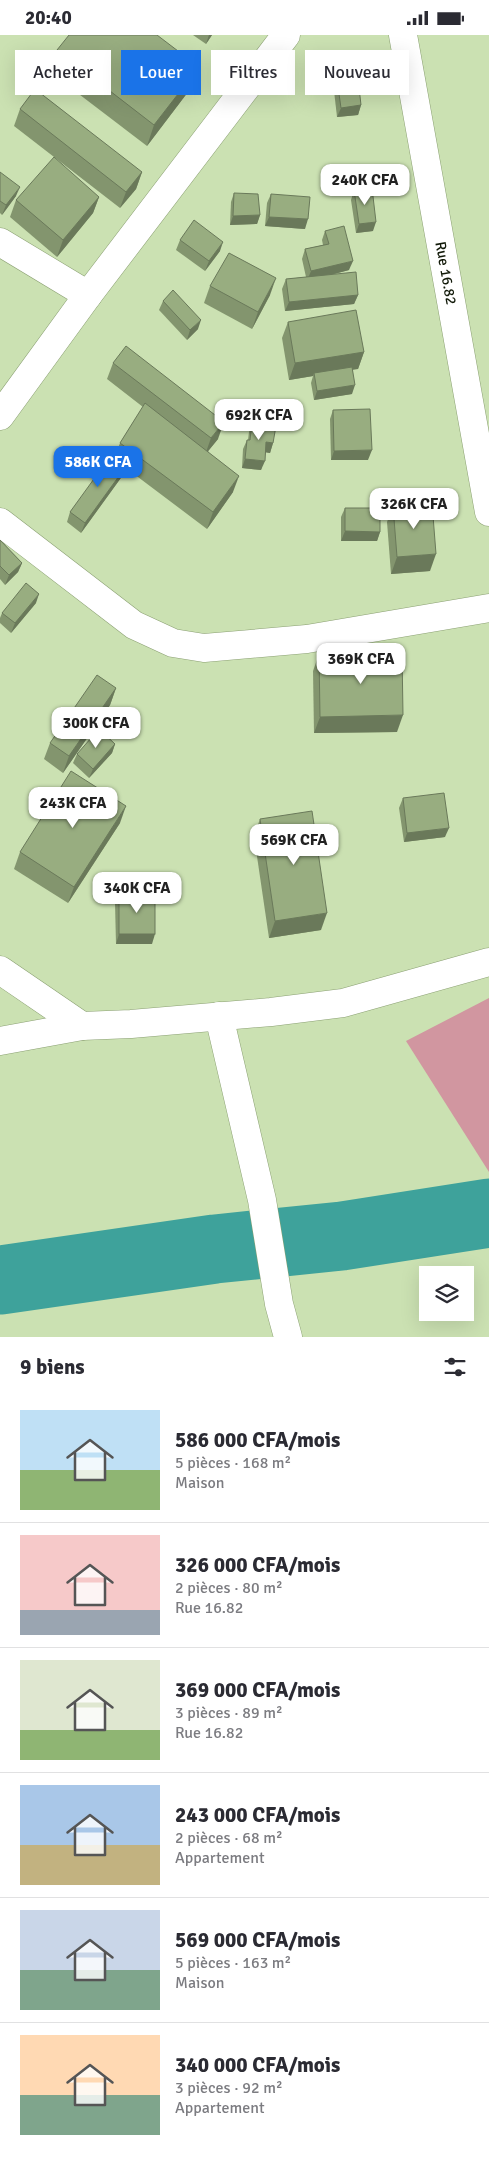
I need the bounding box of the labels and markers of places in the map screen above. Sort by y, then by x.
pin: 240K CFA [313,163,417,206]
pin: 692K CFA [207,399,311,441]
pin: 586K CFA [46,445,150,488]
pin: 326K CFA [362,487,466,530]
pin: 369K CFA [309,643,413,685]
pin: 300K CFA [44,707,148,749]
pin: 243K CFA [21,787,125,829]
pin: 569K CFA [242,823,346,866]
pin: 340K CFA [85,871,189,914]

